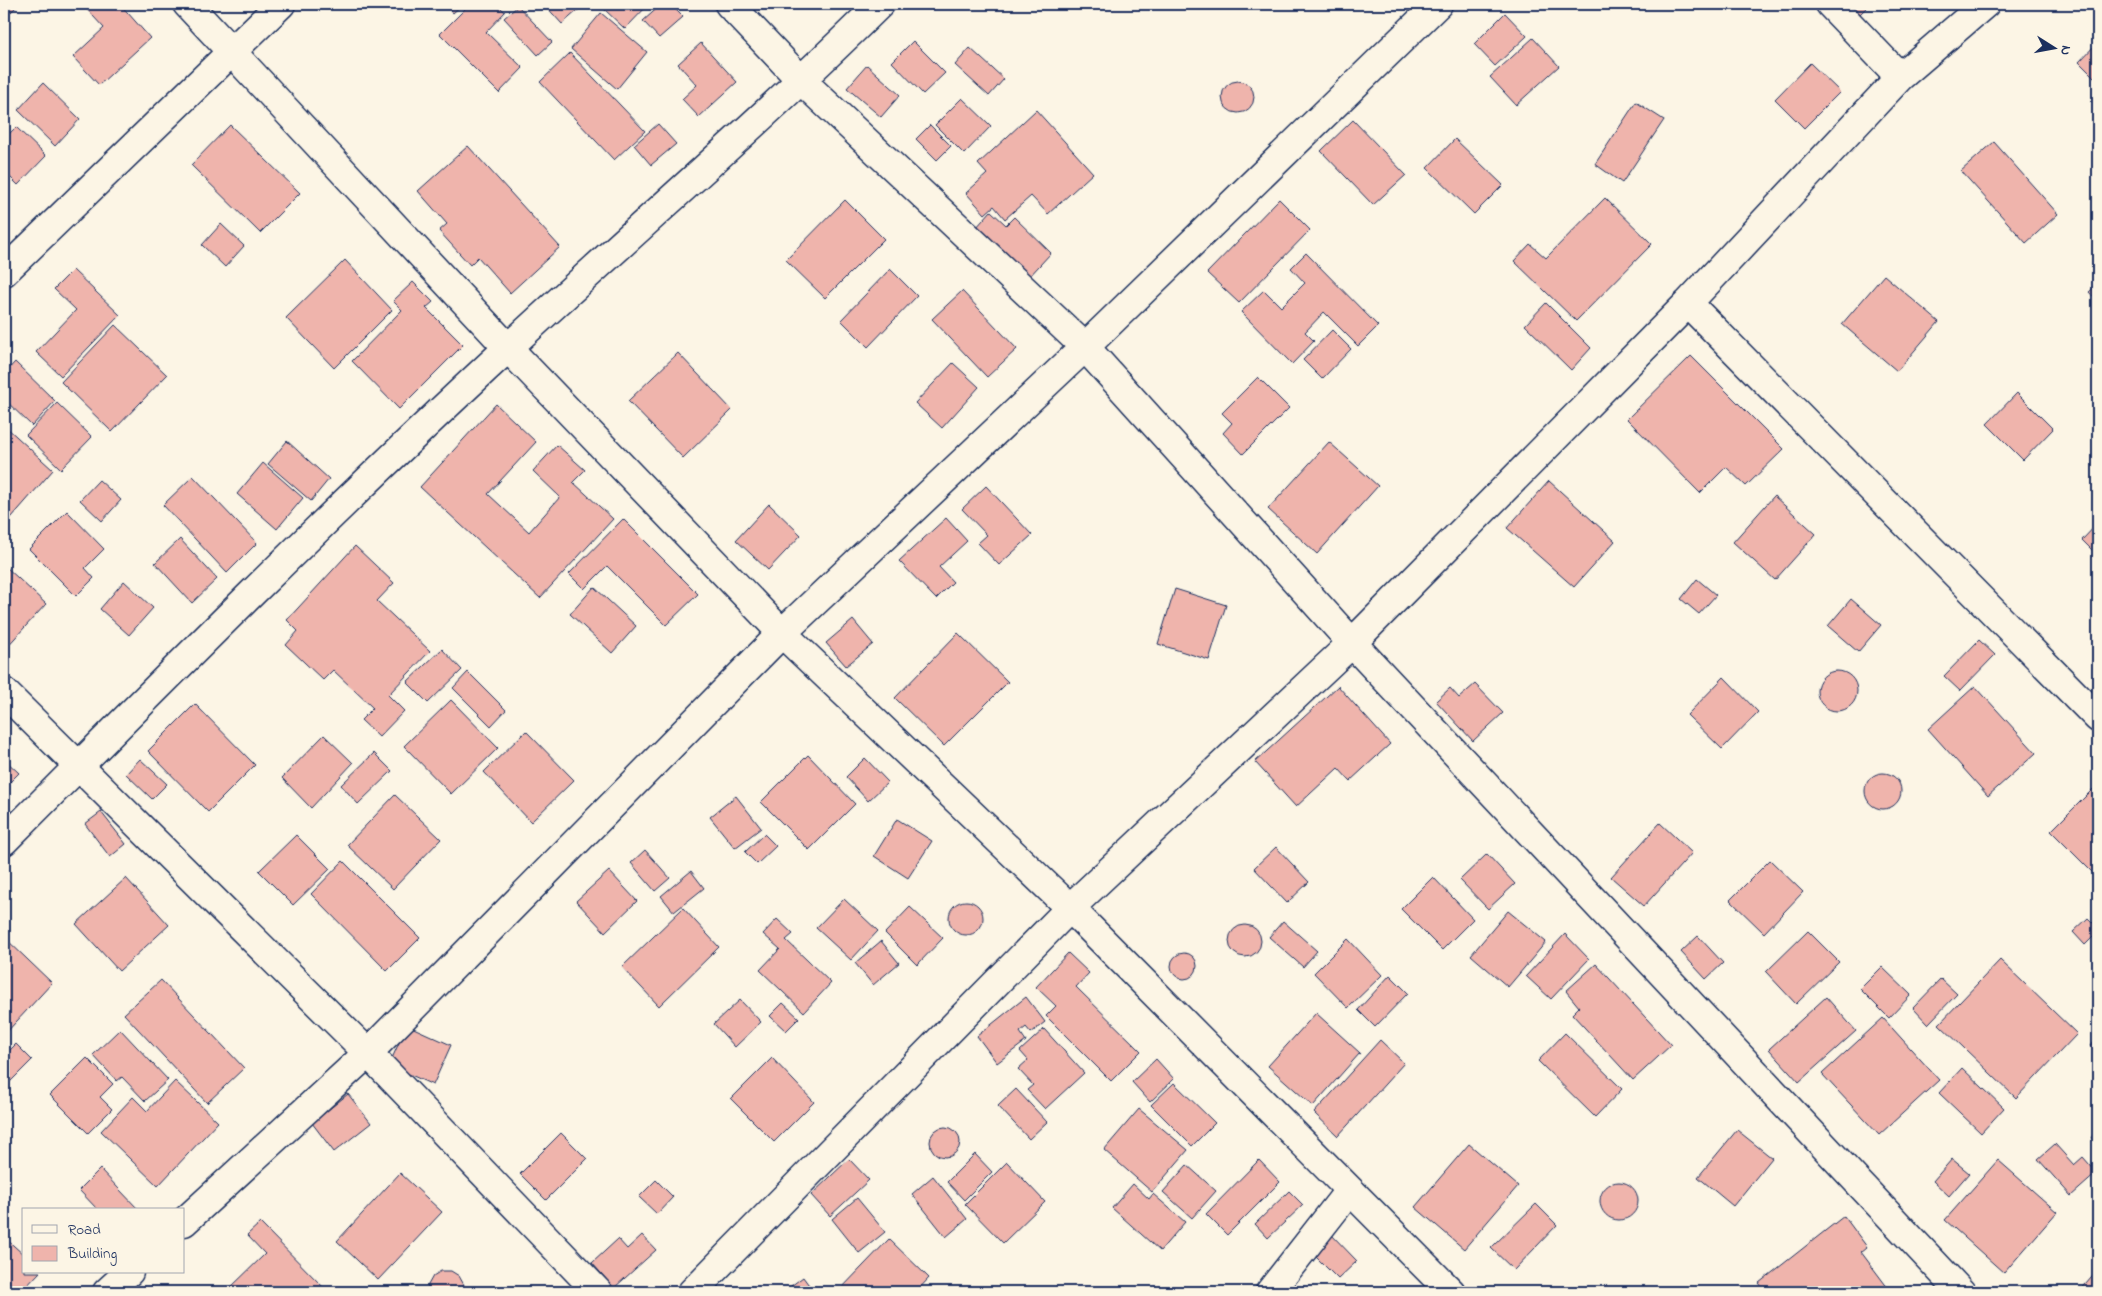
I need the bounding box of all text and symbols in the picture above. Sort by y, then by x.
north arrow [2030,22,2080,72]
text: N [2054,44,2076,57]
legend [22,1208,185,1274]
text: Road [68,1219,101,1241]
text: Building [67,1243,117,1266]

